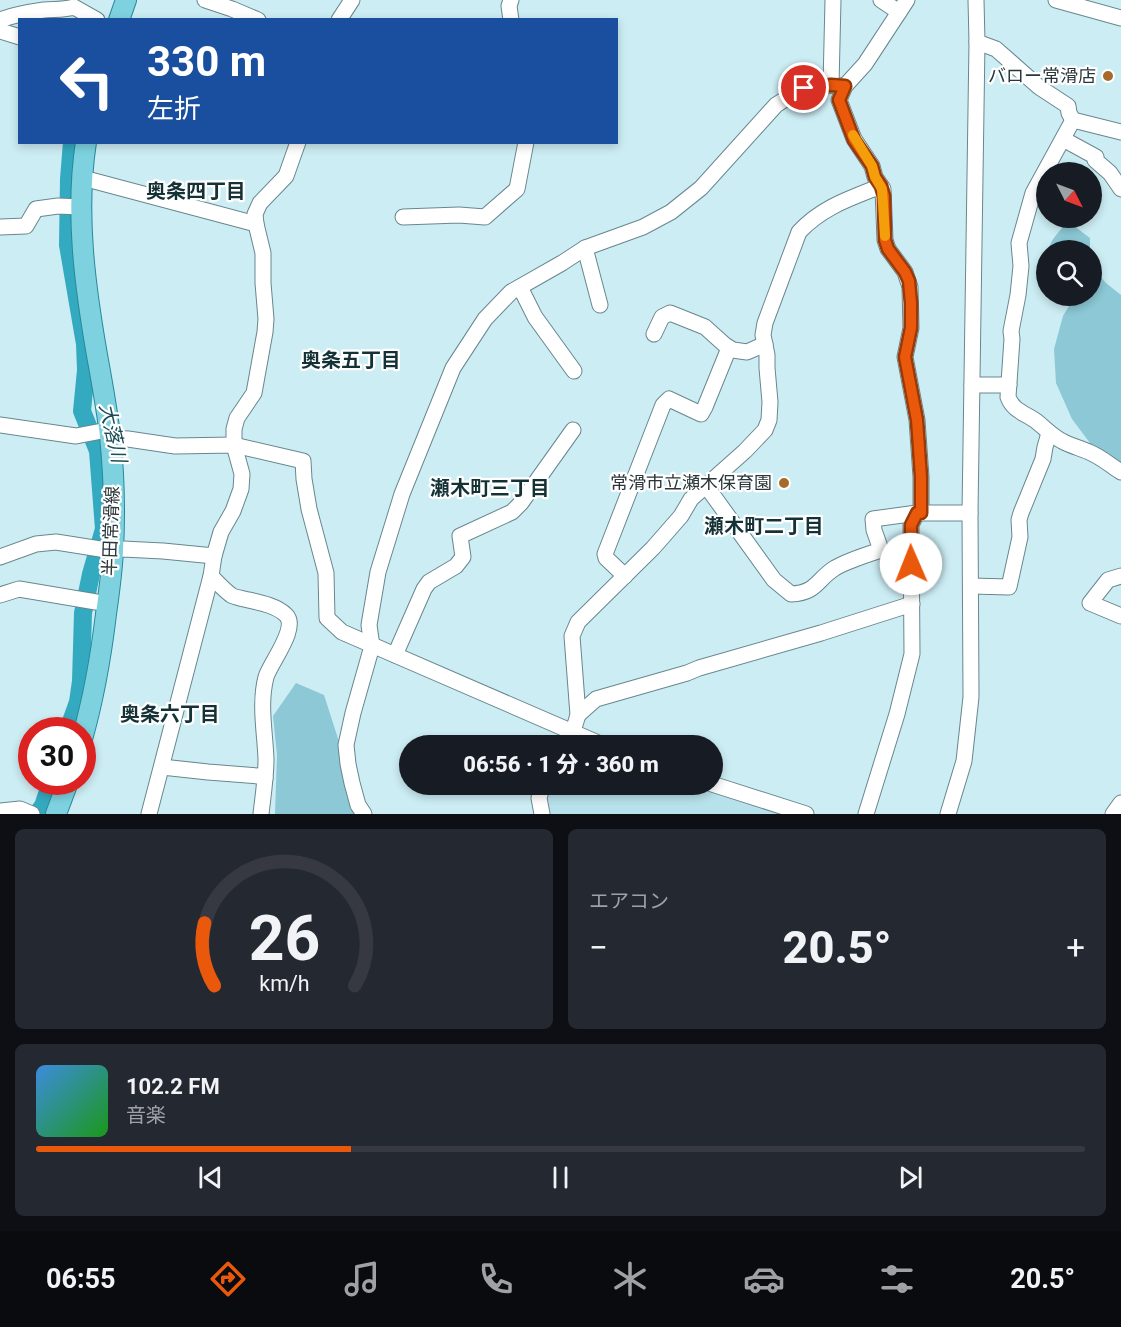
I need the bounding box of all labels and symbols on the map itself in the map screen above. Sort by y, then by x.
pin [778,62,829,113]
place label: バロー常滑店 [988,65,1096,86]
marker: バロー常滑店 [1101,69,1115,83]
north arrow [1036,162,1102,228]
district label: 奥条四丁目 [146,179,246,203]
district label: 奥条五丁目 [301,348,401,372]
water label: 大落川 [95,401,132,467]
place label: 常滑市立瀬木保育園 [610,472,772,493]
district label: 瀬木町三丁目 [430,476,550,500]
marker: 常滑市立瀬木保育園 [777,476,791,490]
street label: 半田常滑線 [98,486,123,576]
district label: 瀬木町二丁目 [704,514,824,538]
position arrow [879,532,943,596]
district label: 奥条六丁目 [120,702,220,726]
speed limit sign: 30 [18,717,96,795]

